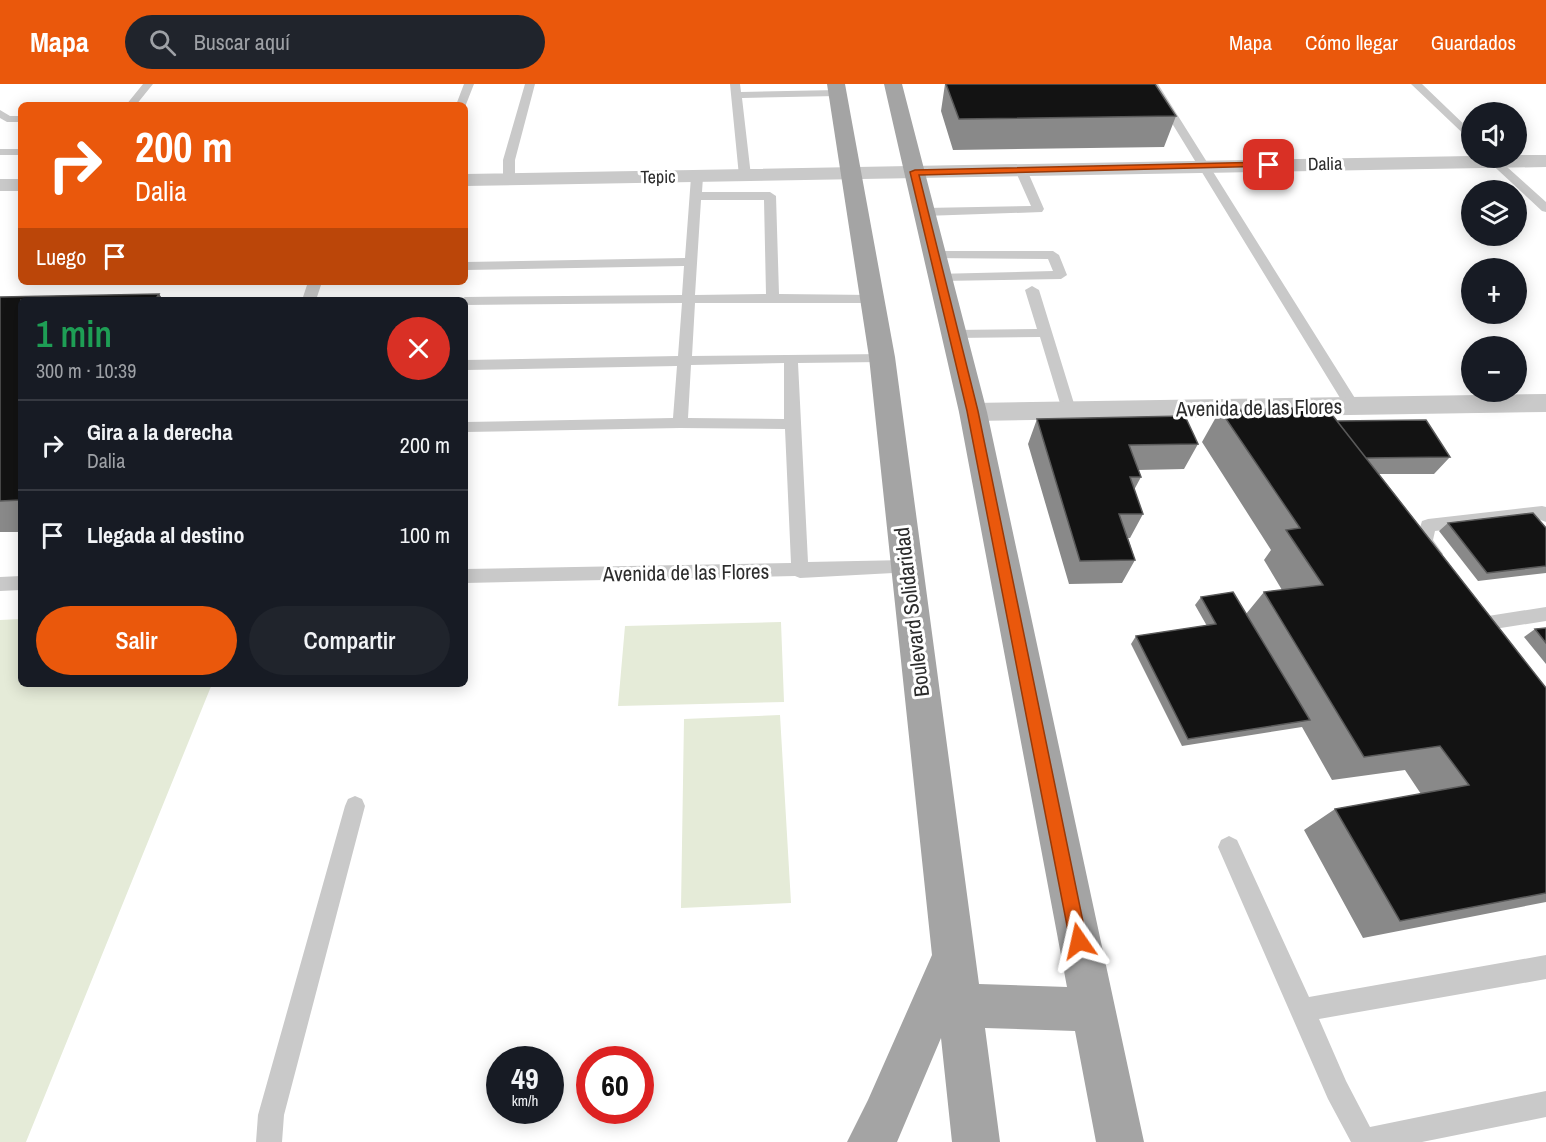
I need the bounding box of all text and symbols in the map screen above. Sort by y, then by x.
search box [125,15,545,69]
text: Mapa [30,23,89,61]
icon: search [146,26,179,59]
text: Buscar aquí [194,27,290,57]
text: Mapa [1229,28,1272,57]
text: Cómo llegar [1305,28,1398,57]
text: Guardados [1431,28,1516,57]
map controls [1461,102,1527,402]
button: sound [1461,102,1527,168]
text: 200 m [135,119,233,175]
icon: right [36,126,114,204]
pin [1243,139,1294,190]
icon: arrive [1252,148,1285,181]
street label: Dalia [1308,151,1342,176]
street label: Tepic [640,164,676,189]
text: Dalia [135,173,187,209]
button: layers [1461,180,1527,246]
icon: arrive [98,240,131,273]
text: Luego [36,242,86,272]
button: + [1461,258,1527,324]
text: 1 min [36,310,112,358]
button: close [387,317,450,380]
button: − [1461,336,1527,402]
text: 300 m · 10:39 [36,357,136,384]
street label: Avenida de las Flores [1175,392,1342,423]
text: Gira a la derecha [87,417,232,447]
icon: right [36,429,69,462]
text: 200 m [400,430,450,460]
text: Dalia [87,447,125,474]
icon: arrive [36,519,69,552]
text: Llegada al destino [87,520,244,550]
text: 100 m [400,520,450,550]
street label: Boulevard Solidaridad [887,526,936,698]
street label: Avenida de las Flores [602,557,769,588]
button: Salir [36,606,237,675]
button: Compartir [249,606,450,675]
position arrow [1047,909,1111,973]
speed limit sign: 60 [576,1046,654,1124]
text: 49 [511,1058,539,1098]
text: km/h [512,1090,538,1111]

